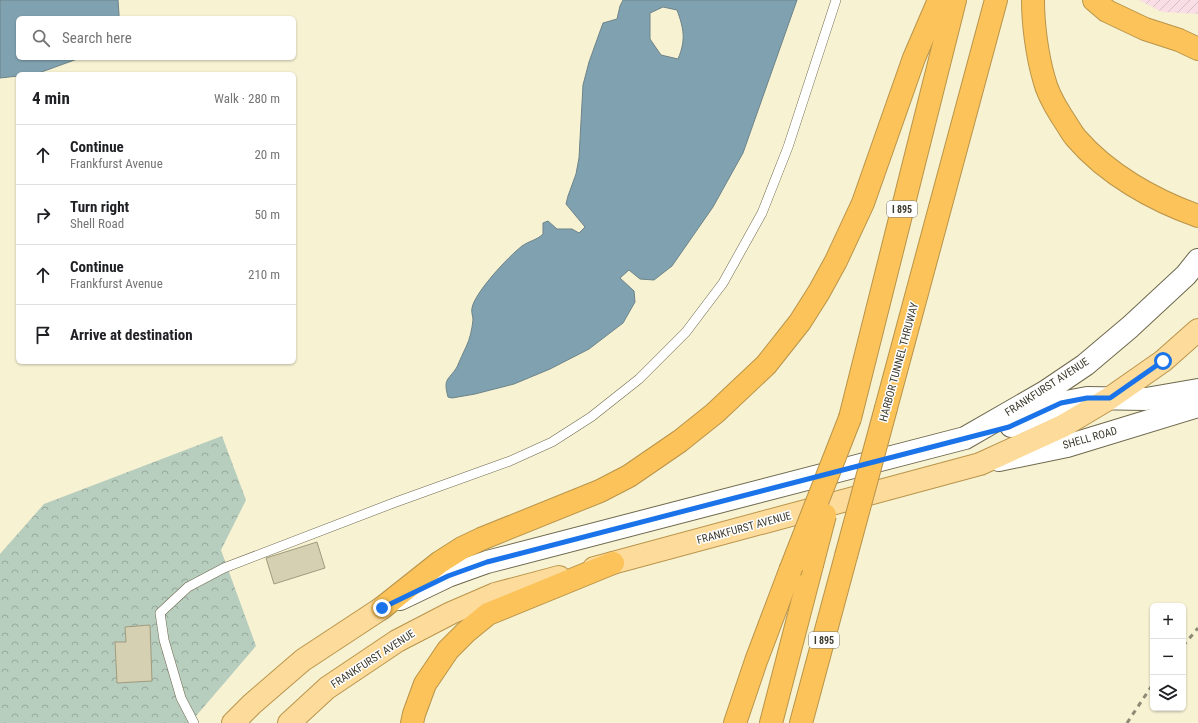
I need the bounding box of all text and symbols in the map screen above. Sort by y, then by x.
search box [16,16,296,60]
icon: search [30,27,52,49]
text: Search here [62,29,132,47]
text: 4 min [32,88,70,108]
text: Walk · 280 m [214,91,280,106]
text: Continue [70,138,124,156]
icon: ahead [32,144,54,166]
text: 20 m [254,147,280,162]
text: Frankfurst Avenue [70,156,163,171]
text: Turn right [70,198,129,216]
road number: I 895 [887,201,917,217]
icon: right [32,204,54,226]
text: 50 m [254,207,280,222]
text: Shell Road [70,216,124,231]
text: Continue [70,258,124,276]
icon: ahead [32,264,54,286]
text: 210 m [248,267,280,282]
text: Frankfurst Avenue [70,276,163,291]
street label: HARBOR TUNNEL THRUWAY [877,301,921,423]
icon: arrive [32,324,54,346]
text: Arrive at destination [70,326,193,344]
route start [1154,352,1172,370]
street label: FRANKFURST AVENUE [1003,355,1092,419]
street label: SHELL ROAD [1061,424,1119,452]
street label: FRANKFURST AVENUE [695,509,793,547]
route end [373,599,391,617]
map controls [1150,603,1186,711]
button: + [1150,603,1186,639]
street label: FRANKFURST AVENUE [329,627,418,691]
road number: I 895 [809,632,839,648]
button: − [1150,639,1186,675]
button: layers [1150,675,1186,711]

